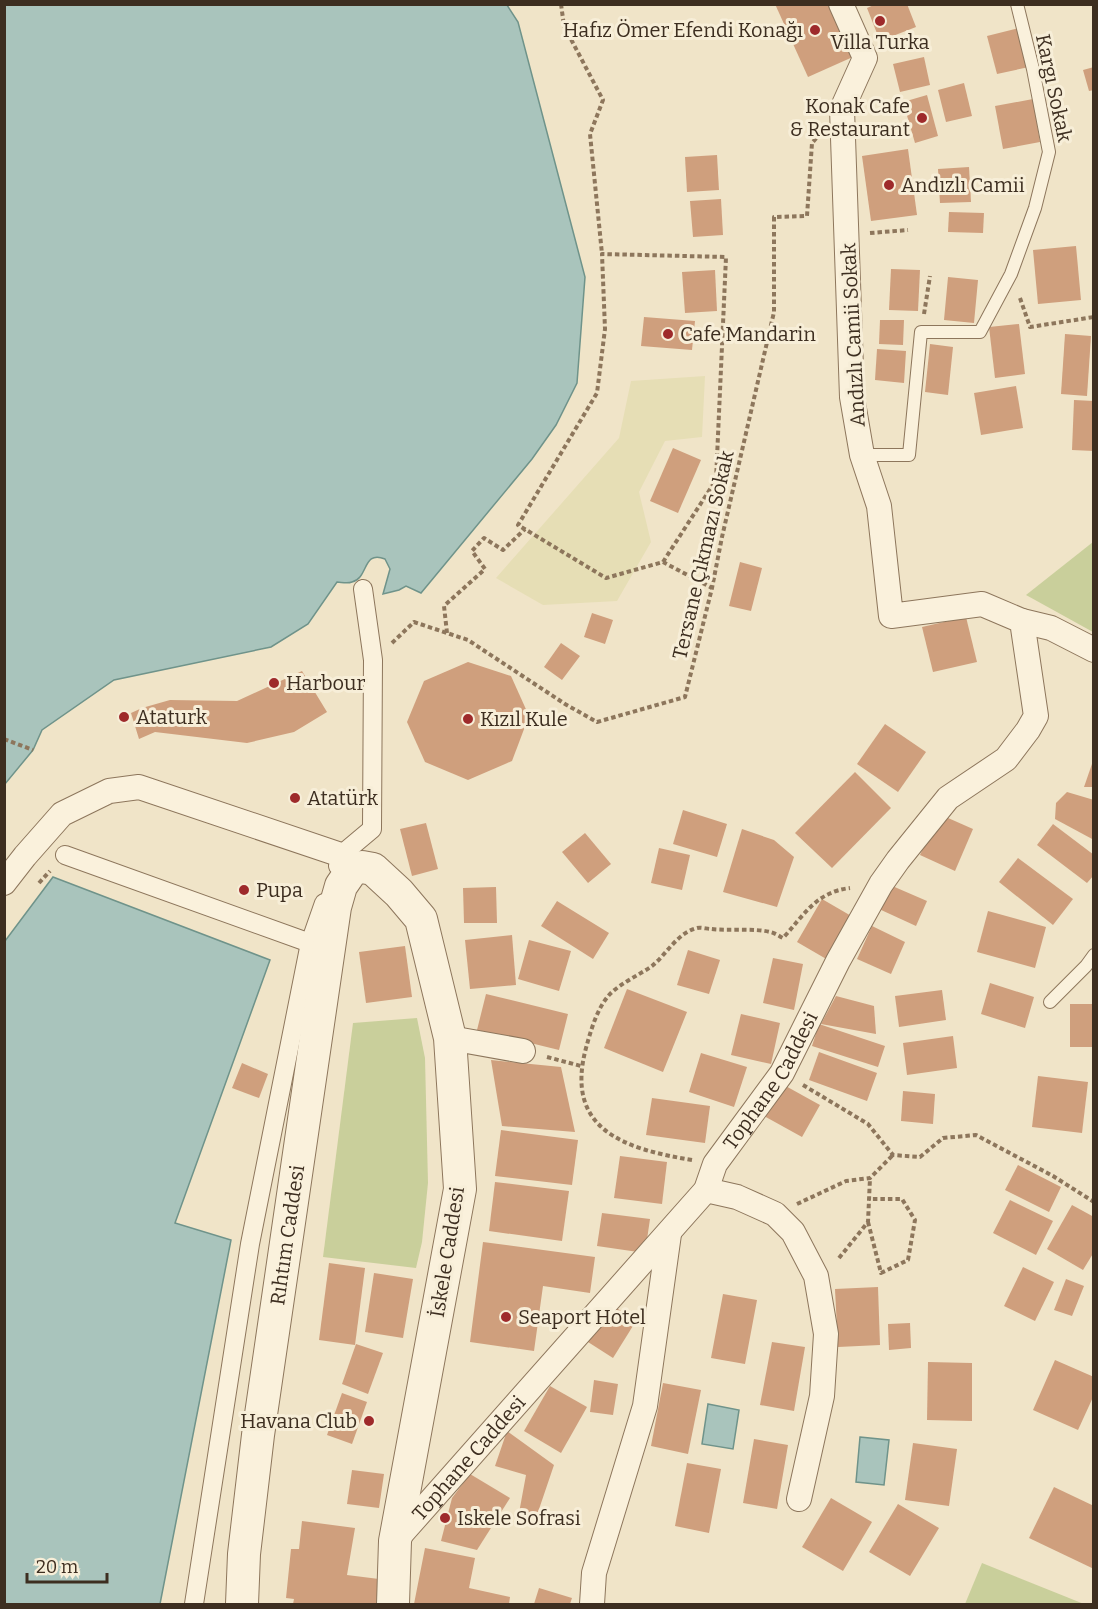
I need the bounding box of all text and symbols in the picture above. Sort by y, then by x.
marker: Villa Turka [873,14,887,28]
place label: Hafız Ömer Efendi Konağı [563,18,803,42]
marker: Hafız Ömer Efendi Konağı [808,23,822,37]
place label: Villa Turka [831,30,930,54]
street label: Kargı Sokak [1031,32,1077,145]
place label: Konak Cafe & Restaurant [790,94,910,141]
marker: Konak Cafe & Restaurant [915,111,929,125]
place label: Andızlı Camii [901,173,1025,197]
marker: Andızlı Camii [882,178,896,192]
street label: Andızlı Camii Sokak [836,242,870,428]
place label: Cafe Mandarin [680,322,816,346]
marker: Cafe Mandarin [661,327,675,341]
street label: Tersane Çıkmazı Sokak [667,448,739,662]
place label: Harbour [286,671,365,695]
marker: Harbour [267,676,281,690]
place label: Ataturk [136,705,208,729]
place label: Kızıl Kule [480,707,568,731]
marker: Ataturk [117,710,131,724]
marker: Kızıl Kule [461,712,475,726]
place label: Atatürk [307,786,379,810]
marker: Atatürk [288,791,302,805]
place label: Pupa [256,878,303,902]
marker: Pupa [237,883,251,897]
street label: Tophane Caddesi [718,1008,823,1154]
street label: Rıhtım Caddesi [265,1163,309,1307]
street label: İskele Caddesi [425,1185,469,1319]
place label: Seaport Hotel [518,1305,646,1329]
marker: Seaport Hotel [499,1310,513,1324]
street label: Tophane Caddesi [407,1390,530,1525]
place label: Havana Club [240,1409,357,1433]
marker: Havana Club [362,1414,376,1428]
place label: Iskele Sofrasi [457,1506,581,1530]
marker: Iskele Sofrasi [438,1511,452,1525]
scale bar [27,1546,106,1584]
text: 20 m [36,1556,78,1578]

